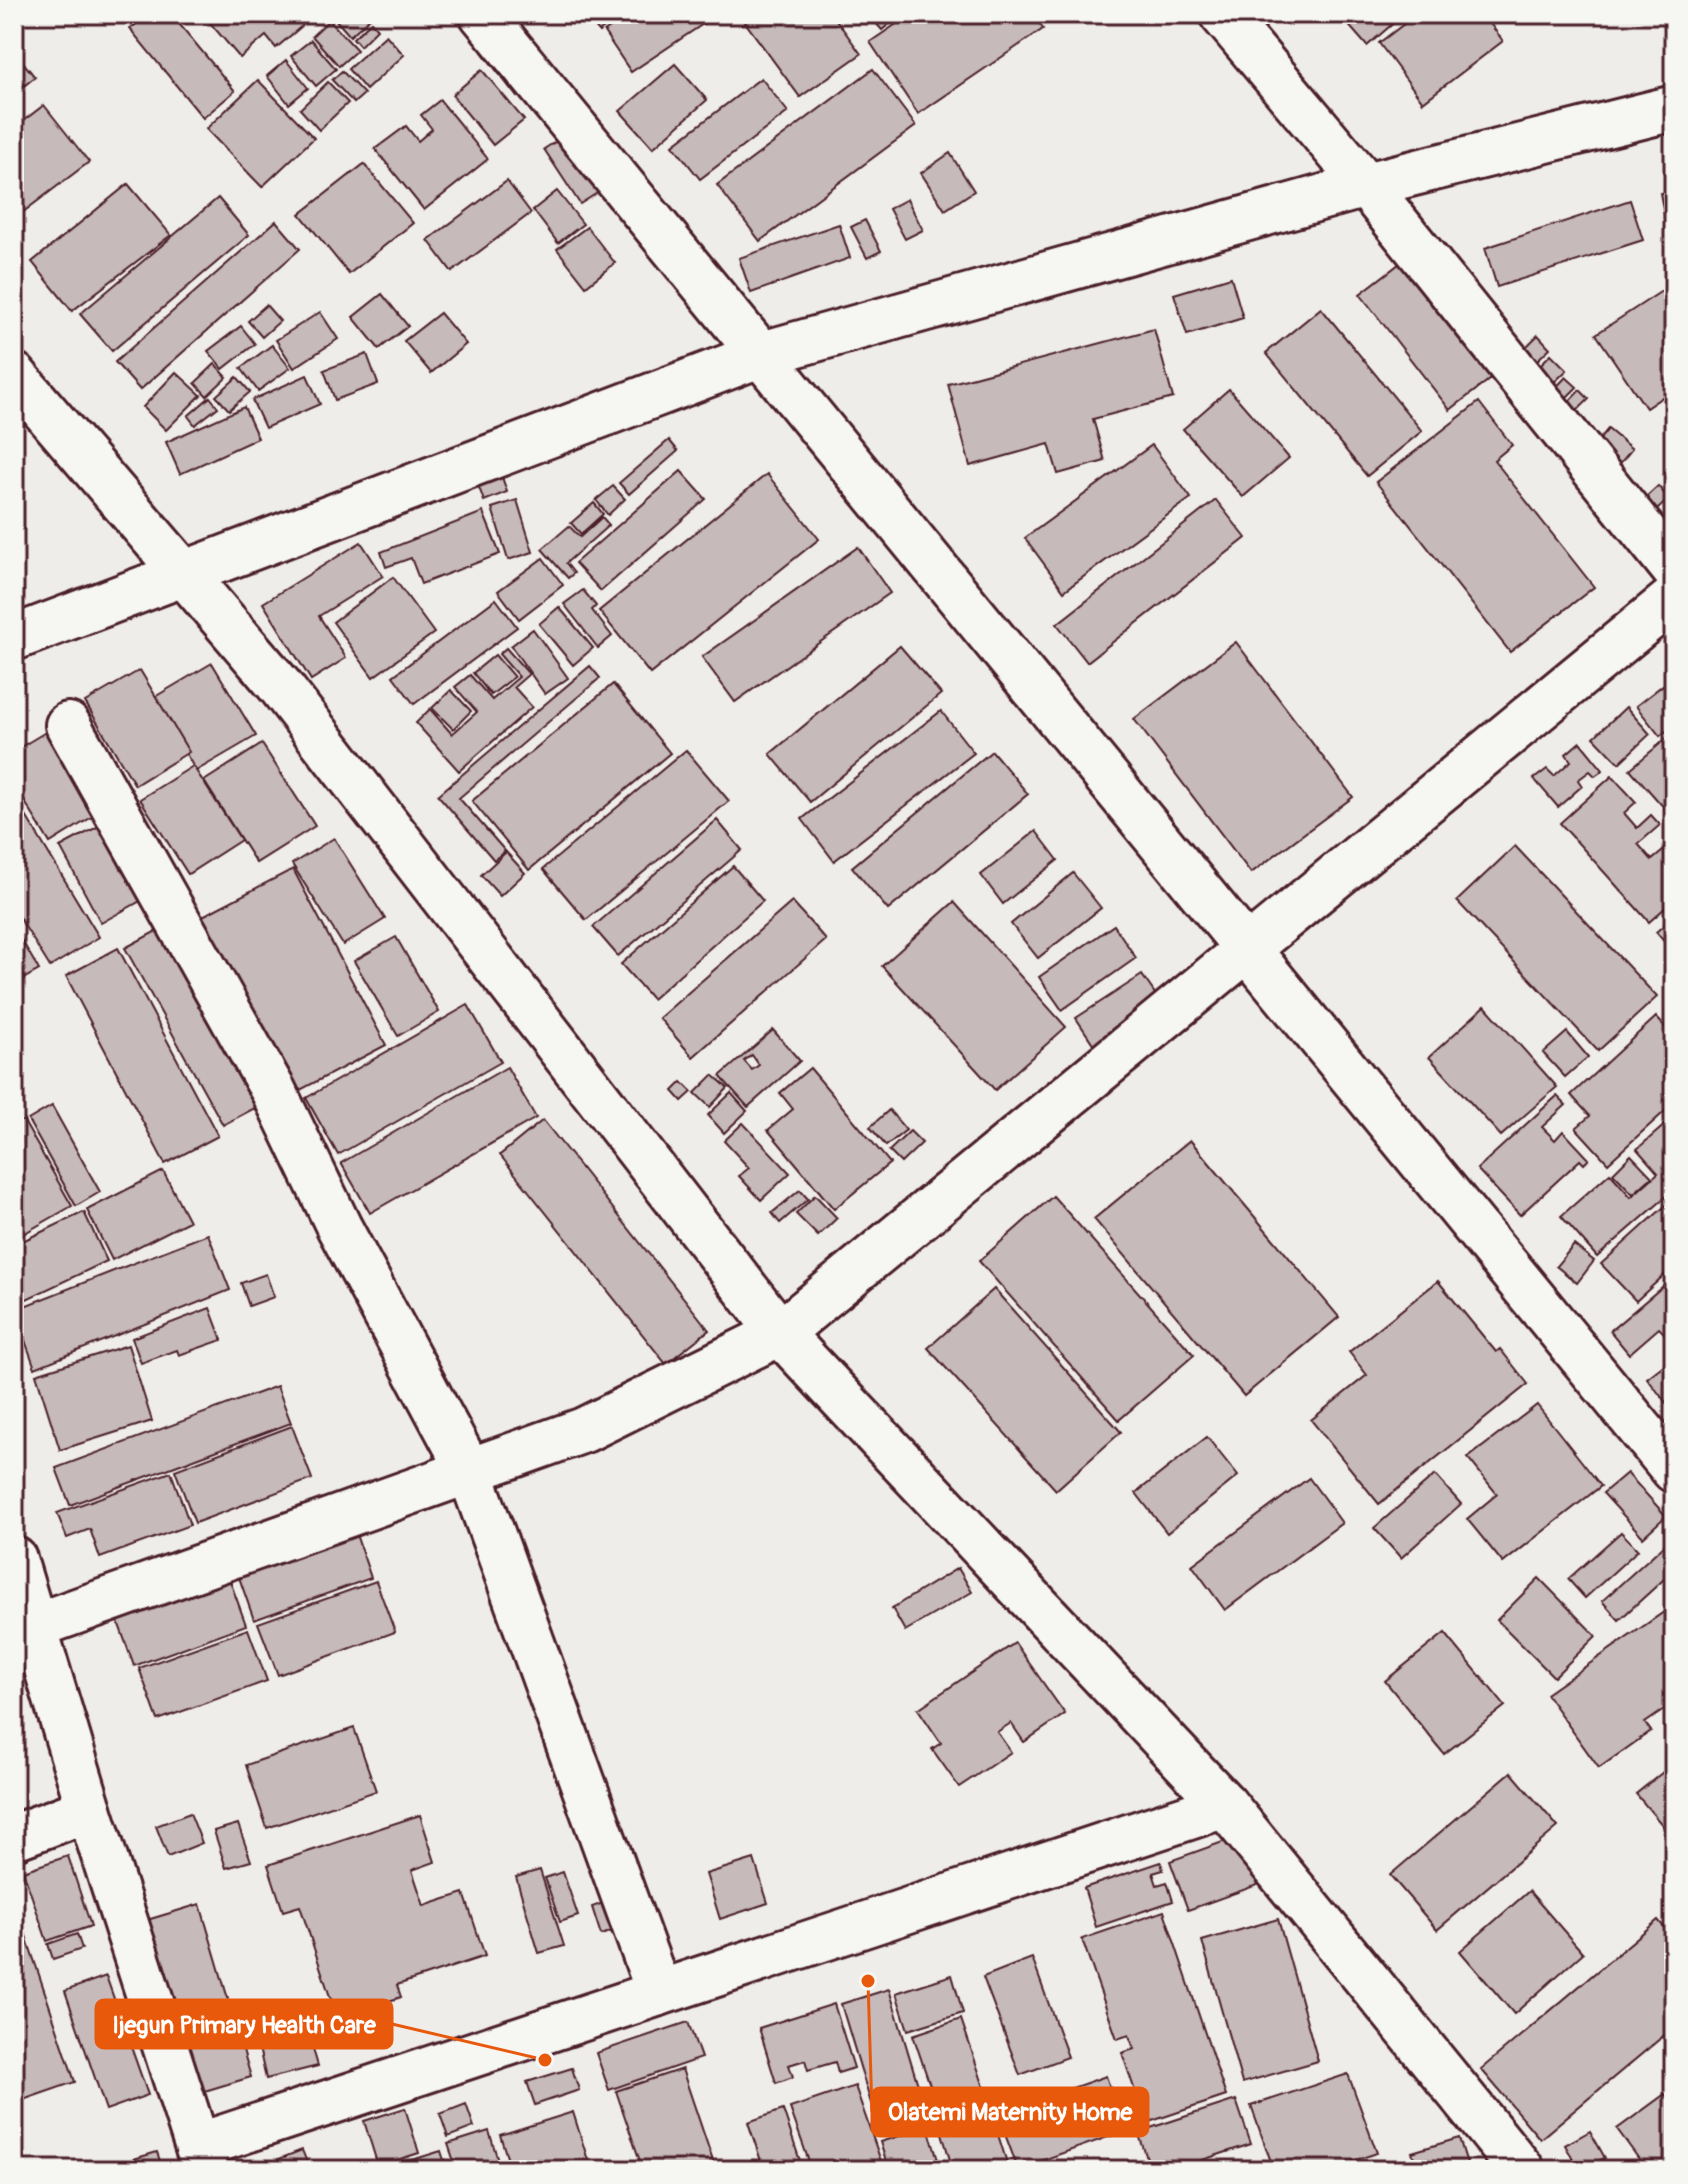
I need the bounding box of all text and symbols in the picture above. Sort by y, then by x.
callout: Ijegun Primary Health Care [96,2000,392,2048]
text: Ijegun Primary Health Care [112,2011,377,2040]
callout: Olatemi Maternity Home [872,2088,1148,2136]
text: Olatemi Maternity Home [888,2098,1134,2127]

